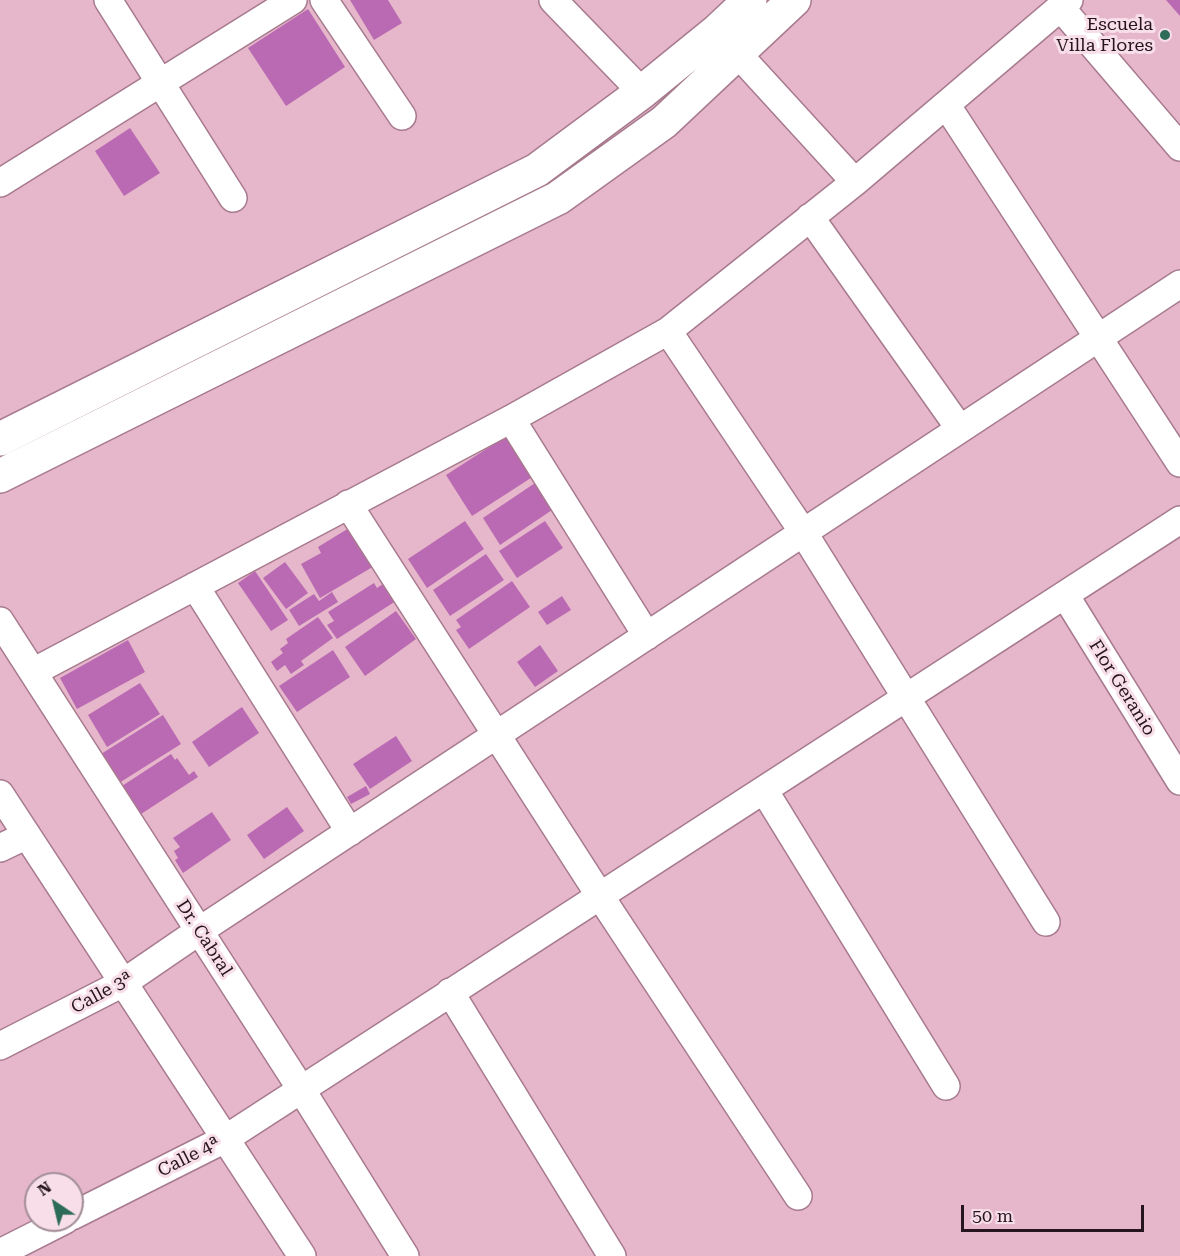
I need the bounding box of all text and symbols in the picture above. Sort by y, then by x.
place label: Escuela Villa Flores [1056,14,1153,57]
marker: Escuela Villa Flores [1158,28,1172,42]
street label: Flor Geranio [1084,636,1160,740]
street label: Dr. Cabral [171,896,237,980]
street label: Calle 3ª [67,967,137,1019]
street label: Calle 4ª [154,1132,224,1182]
north arrow [24,1172,84,1232]
text: N [34,1177,55,1200]
scale bar [964,1193,1147,1231]
text: 50 m [972,1205,1013,1226]

